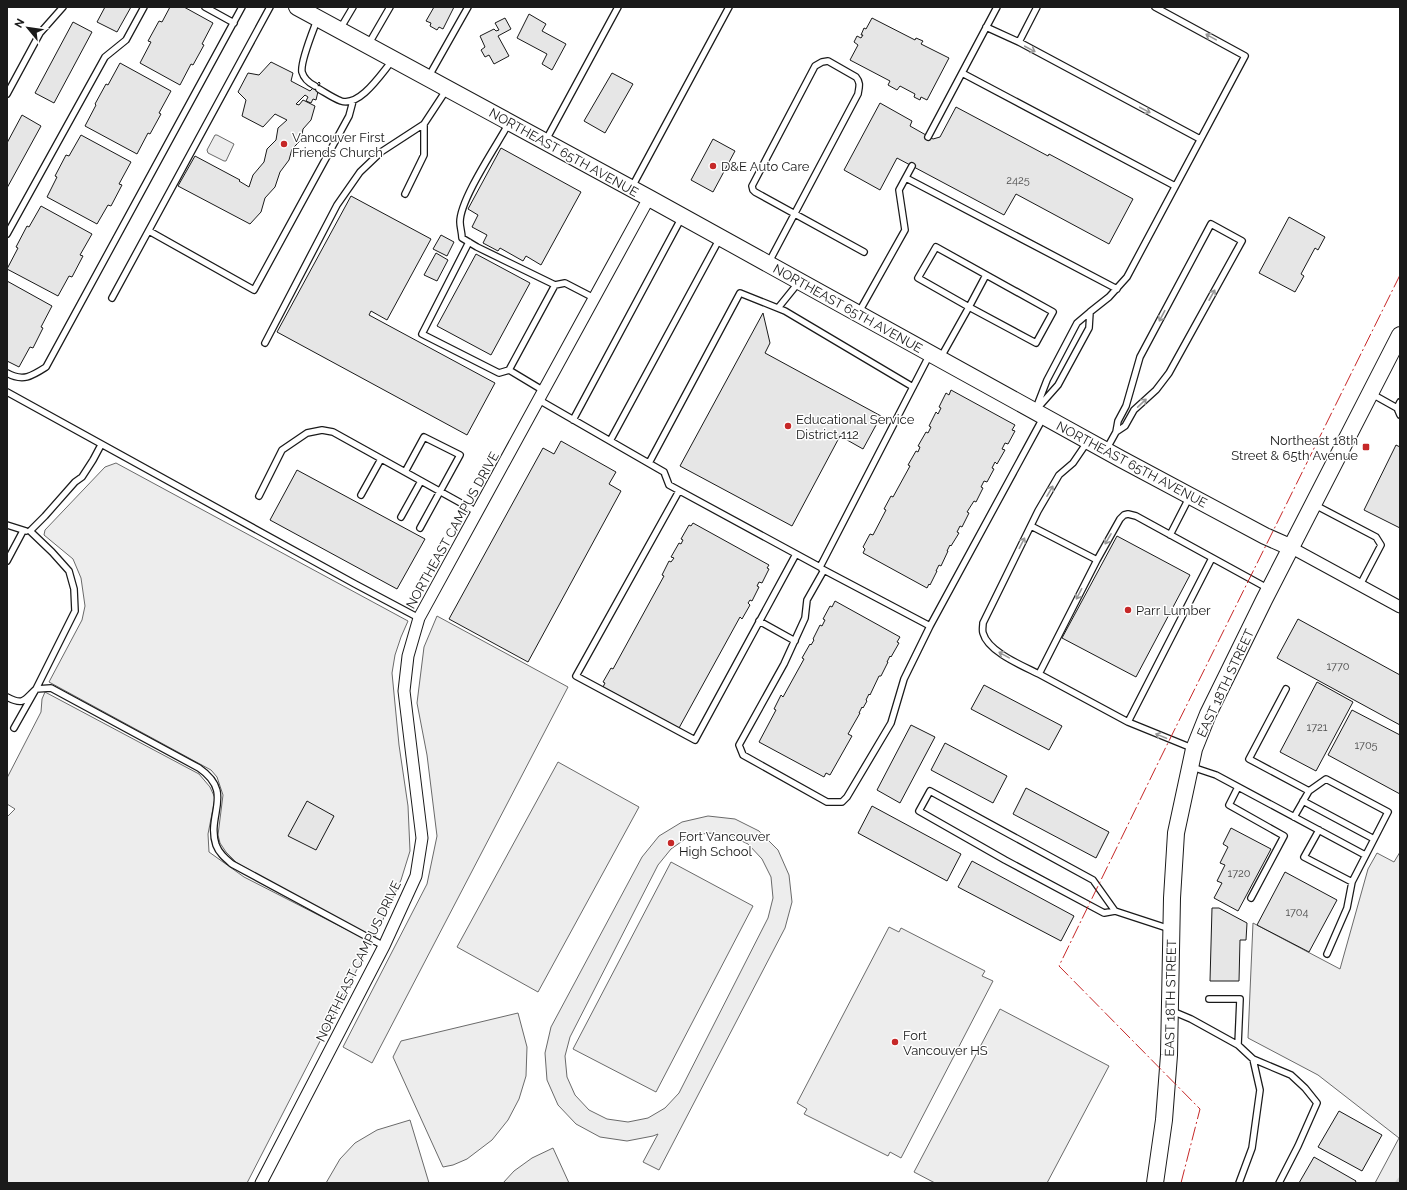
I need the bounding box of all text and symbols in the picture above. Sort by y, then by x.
north arrow [8,8,48,48]
text: N [12,17,27,30]
one-way arrow [1205,33,1217,41]
one-way arrow [1024,45,1036,53]
street label: NORTHEAST 65TH AVENUE [486,105,641,200]
one-way arrow [1138,106,1150,114]
place label: Vancouver First Friends Church [292,130,386,160]
marker: Vancouver First Friends Church [279,139,289,149]
place label: D&E Auto Care [721,159,810,174]
marker: D&E Auto Care [708,161,718,171]
house number: 2425 [1006,174,1030,187]
street label: NORTHEAST 65TH AVENUE [770,261,925,356]
one-way arrow [1209,289,1217,301]
one-way arrow [1158,310,1165,322]
one-way arrow [1137,398,1147,408]
place label: Educational Service District 112 [796,412,915,442]
street label: NORTHEAST 65TH AVENUE [1054,418,1210,511]
marker: Educational Service District 112 [783,421,793,431]
place label: Northeast 18th Street & 65th Avenue [1231,433,1358,463]
marker: Northeast 18th Street & 65th Avenue [1361,442,1371,452]
street label: NORTHEAST CAMPUS DRIVE [403,449,502,611]
one-way arrow [1046,485,1054,497]
one-way arrow [1104,533,1112,545]
one-way arrow [1019,537,1027,549]
one-way arrow [1075,588,1083,600]
place label: Parr Lumber [1136,603,1211,618]
marker: Parr Lumber [1123,605,1133,615]
street label: EAST 18TH STREET [1194,627,1257,740]
one-way arrow [998,651,1010,658]
house number: 1770 [1326,660,1350,673]
house number: 1721 [1307,721,1328,734]
one-way arrow [1155,731,1167,739]
house number: 1705 [1354,739,1378,752]
place label: Fort Vancouver High School [679,829,770,859]
marker: Fort Vancouver High School [666,838,676,848]
house number: 1720 [1228,867,1251,880]
street label: NORTHEAST CAMPUS DRIVE [313,878,404,1044]
house number: 1704 [1285,906,1309,919]
street label: EAST 18TH STREET [1162,939,1179,1057]
place label: Fort Vancouver HS [903,1028,988,1058]
marker: Fort Vancouver HS [890,1037,900,1047]

